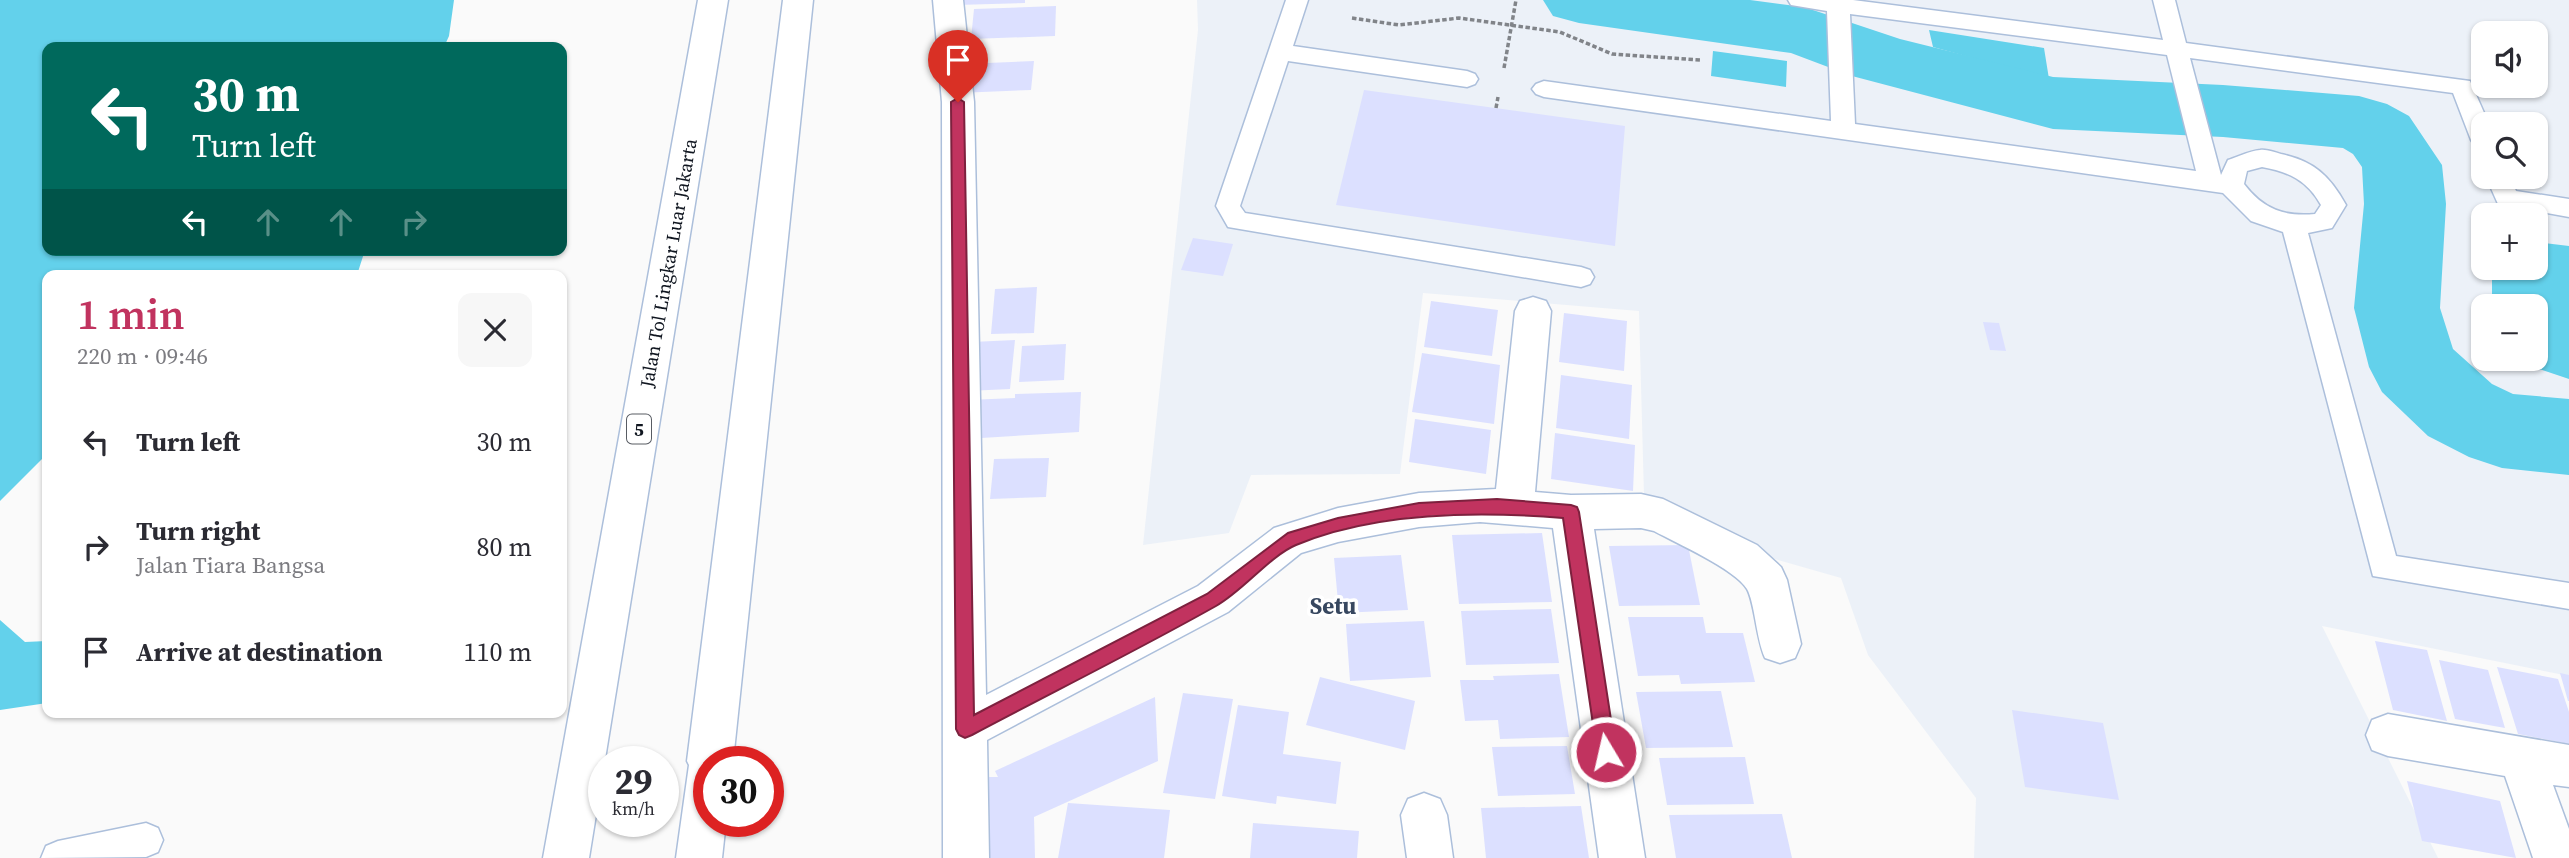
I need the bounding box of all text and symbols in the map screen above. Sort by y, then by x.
map controls [2471,21,2548,371]
button: sound [2471,21,2548,98]
pin [928,30,988,102]
icon: arrive [939,41,977,79]
text: 30 m [192,60,300,127]
icon: left [77,70,168,161]
button: search [2471,112,2548,189]
text: Turn left [192,124,316,168]
street label: Jalan Tol Lingkar Luar Jakarta [633,136,703,391]
icon: left [176,203,214,241]
icon: ahead [249,203,287,241]
icon: ahead [322,203,360,241]
icon: right [395,203,433,241]
button: + [2471,203,2548,280]
text: 1 min [77,285,185,343]
button: close [458,293,532,367]
button: − [2471,294,2548,371]
text: 220 m · 09:46 [77,340,208,372]
road number: 5 [627,414,651,444]
icon: left [77,423,115,461]
text: Turn left [136,424,240,460]
text: 30 m [477,424,532,460]
text: Turn right [136,513,260,549]
icon: right [77,528,115,566]
text: 80 m [477,529,532,565]
text: Jalan Tiara Bangsa [136,549,325,581]
district label: Setu [1310,590,1356,622]
icon: arrive [77,633,115,671]
text: Arrive at destination [136,634,383,670]
text: 110 m [464,634,532,670]
position arrow [1569,715,1643,789]
speed limit sign: 30 [693,746,784,837]
text: 29 [615,758,652,806]
text: km/h [612,796,655,821]

